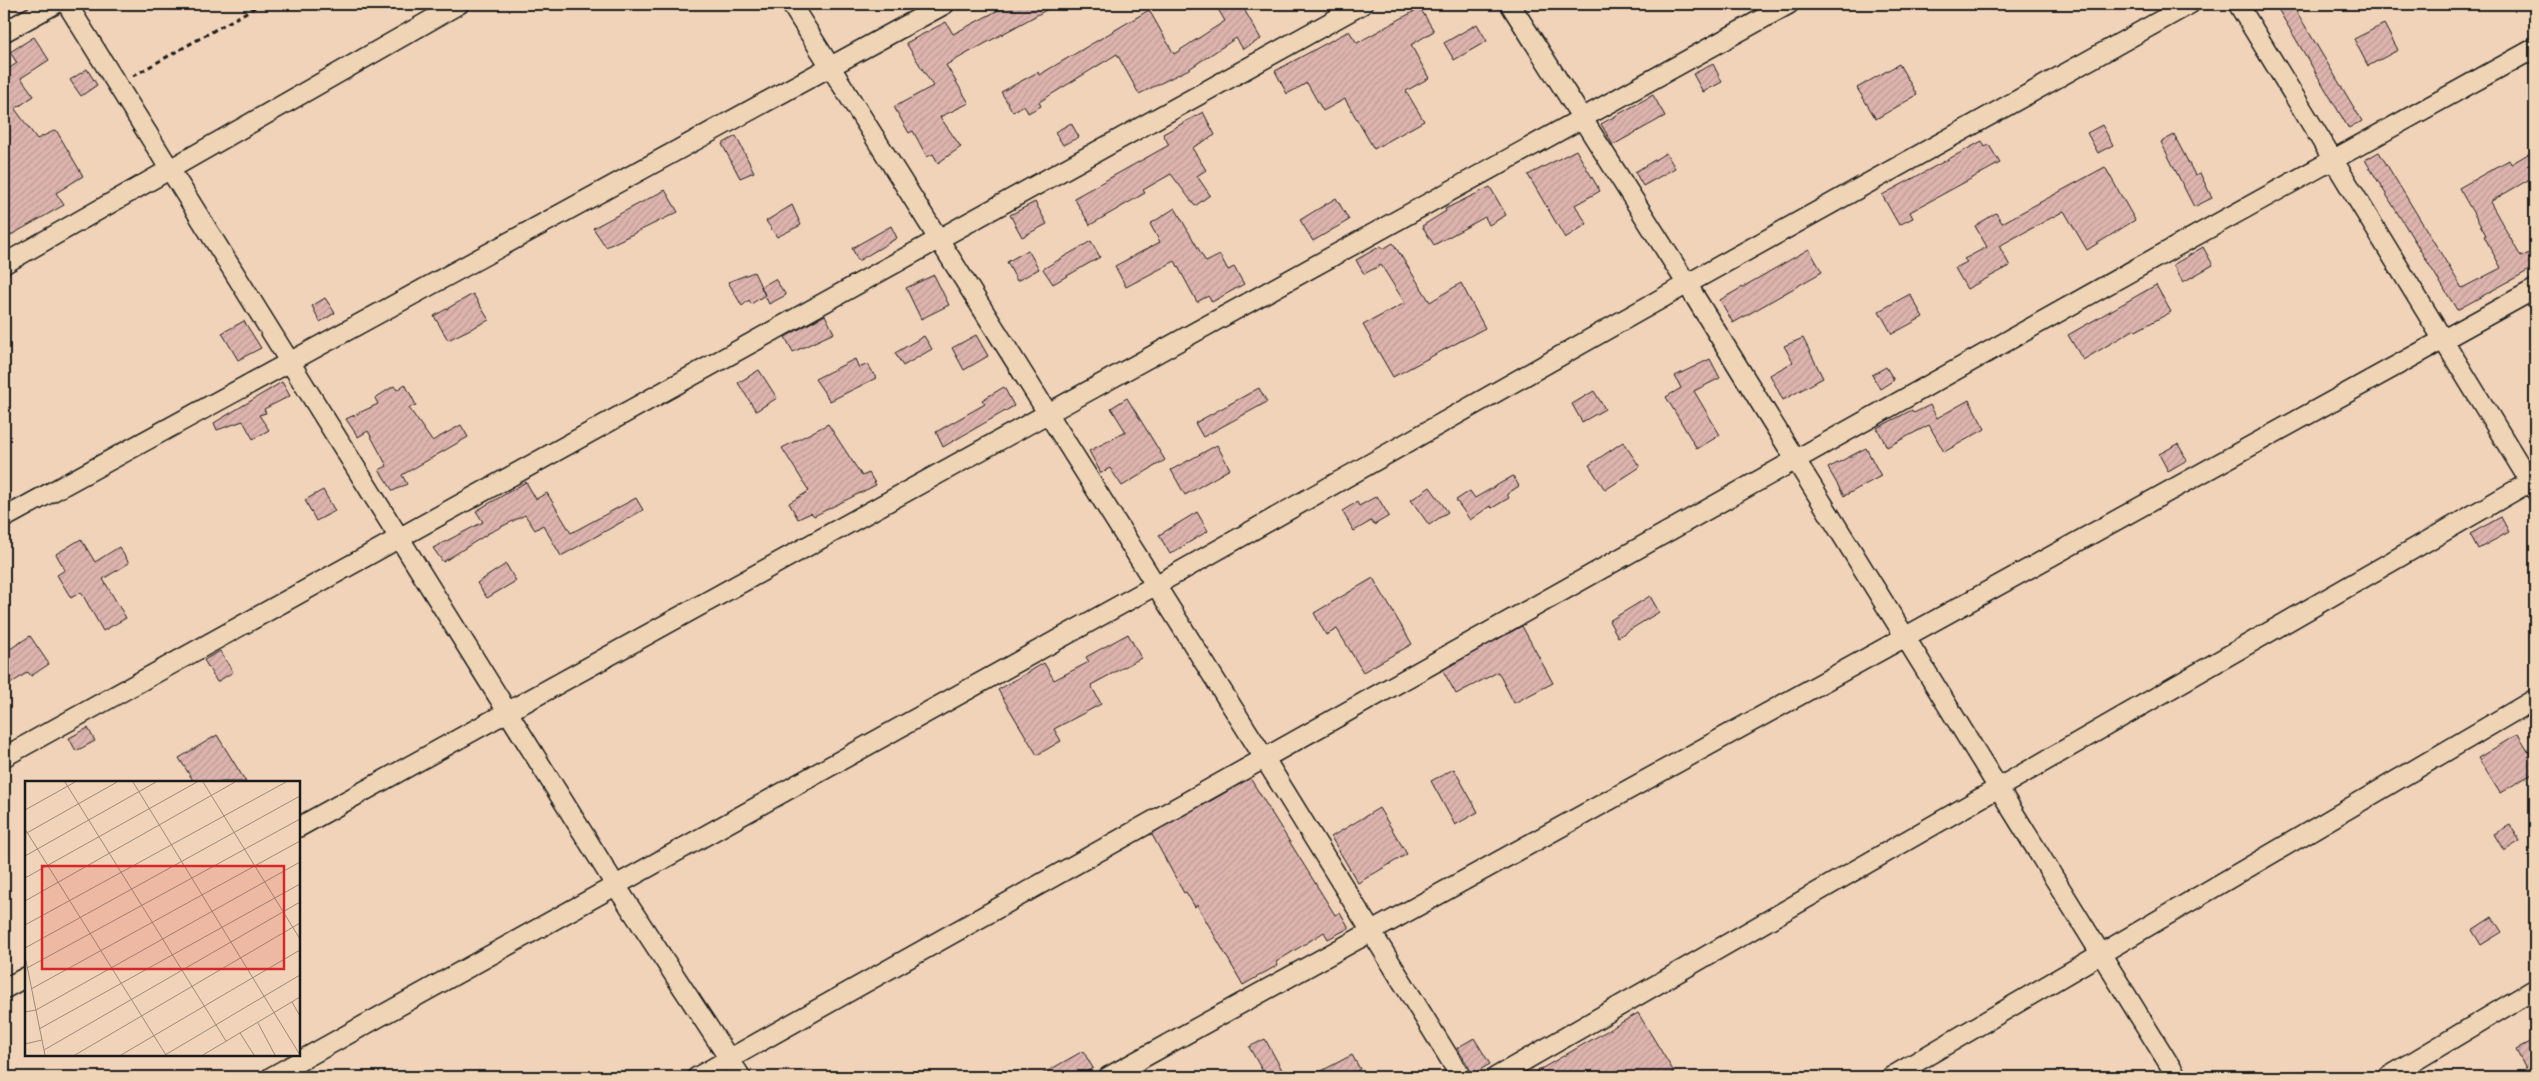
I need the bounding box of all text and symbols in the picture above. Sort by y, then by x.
inset map [25,781,300,1056]

